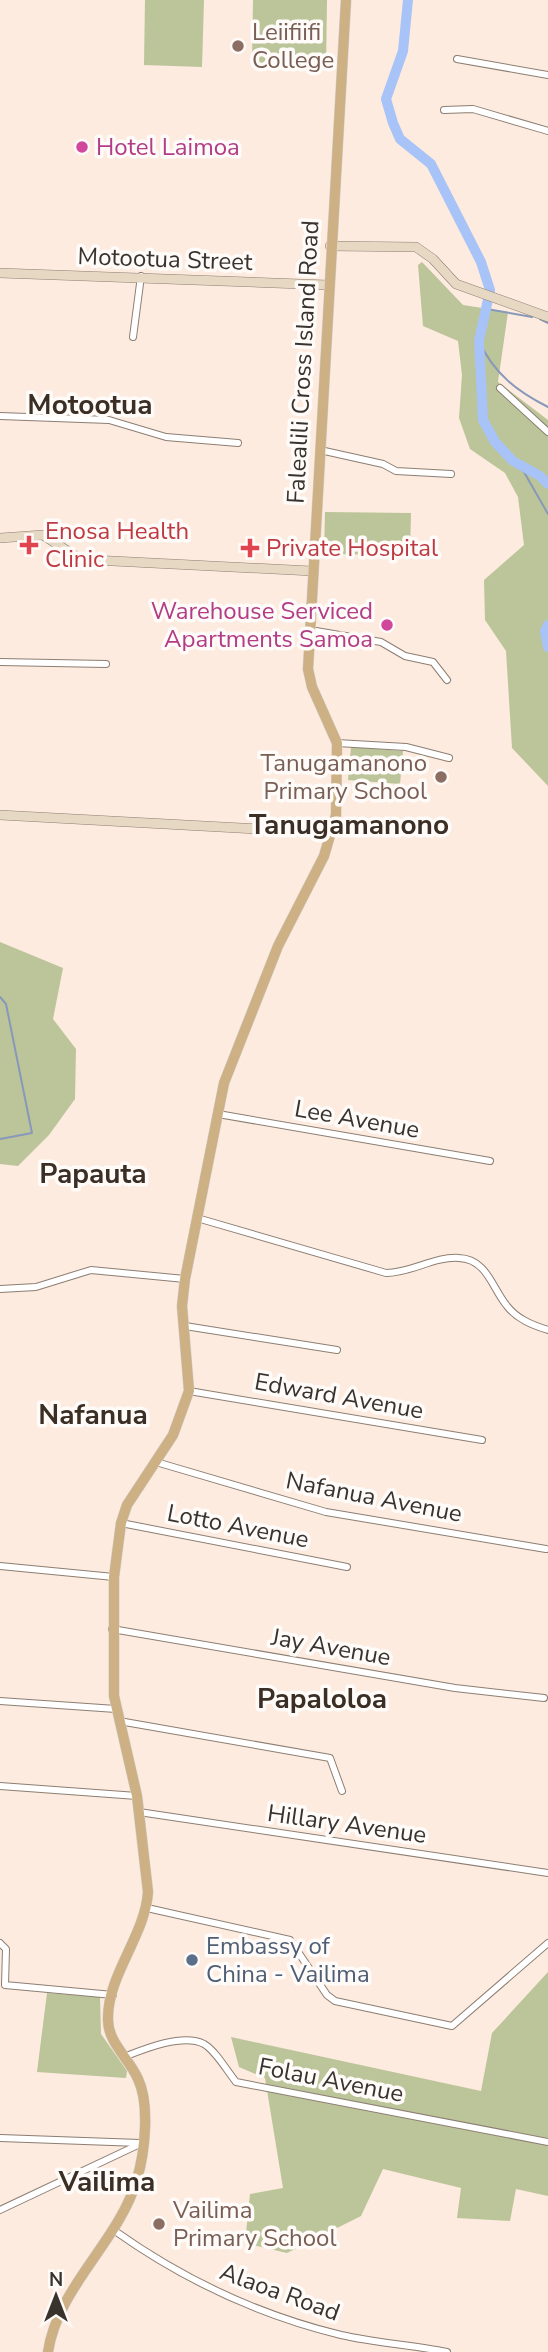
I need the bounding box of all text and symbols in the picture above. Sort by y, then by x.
place label: Leiifiifi College [252,16,334,76]
marker: Leiifiifi College [230,38,246,54]
place label: Hotel Laimoa [96,131,240,163]
marker: Hotel Laimoa [74,139,90,155]
street label: Falealili Cross Island Road [280,219,326,505]
street label: Motootua Street [77,240,254,278]
district label: Motootua [27,386,153,424]
place label: Enosa Health Clinic [45,515,189,575]
place label: Private Hospital [266,532,438,564]
marker: Enosa Health Clinic [19,535,39,555]
marker: Private Hospital [240,538,260,558]
place label: Warehouse Serviced Apartments Samoa [151,595,373,655]
marker: Warehouse Serviced Apartments Samoa [379,617,395,633]
place label: Tanugamanono Primary School [261,747,427,807]
marker: Tanugamanono Primary School [433,769,449,785]
district label: Tanugamanono [249,806,449,844]
street label: Lee Avenue [292,1092,422,1146]
district label: Papauta [39,1155,147,1193]
street label: Edward Avenue [252,1365,426,1427]
district label: Nafanua [38,1396,148,1434]
street label: Nafanua Avenue [283,1464,465,1530]
street label: Lotto Avenue [164,1497,312,1555]
street label: Jay Avenue [268,1621,393,1673]
district label: Papaloloa [257,1680,387,1718]
street label: Hillary Avenue [265,1797,429,1851]
place label: Embassy of China - Vailima [206,1930,370,1990]
marker: Embassy of China - Vailima [184,1952,200,1968]
street label: Folau Avenue [256,2050,406,2110]
district label: Vailima [58,2163,155,2201]
place label: Vailima Primary School [172,2194,337,2254]
marker: Vailima Primary School [151,2216,167,2232]
street label: Alaoa Road [216,2256,344,2328]
north arrow [21,2261,91,2331]
text: N [49,2267,63,2293]

